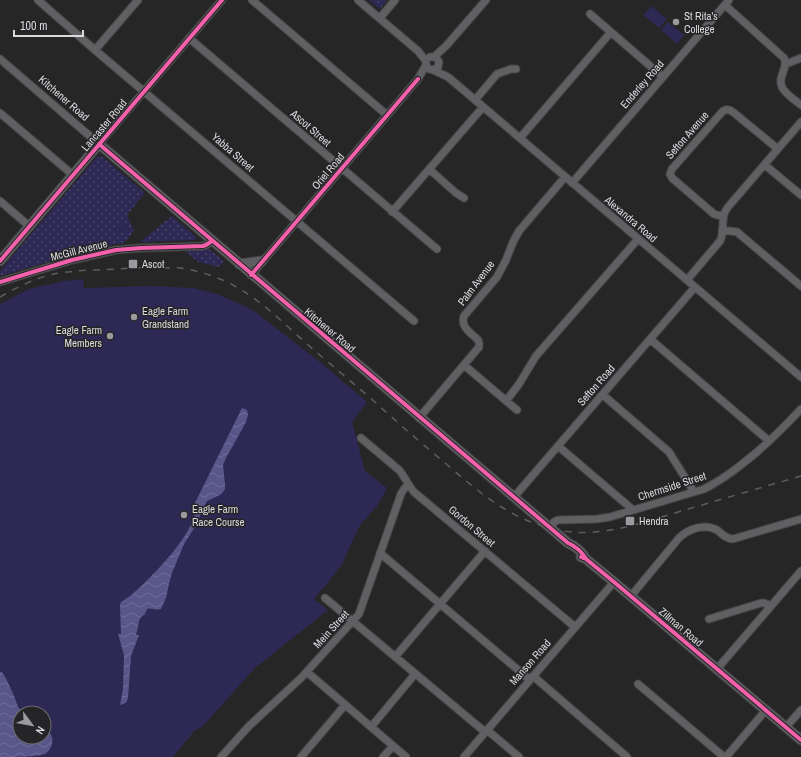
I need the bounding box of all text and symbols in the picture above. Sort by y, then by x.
place label: St Rita's College [684,9,718,36]
scale bar [14,12,83,38]
marker: St Rita's College [671,17,681,27]
text: 100 m [20,18,47,34]
street label: Enderley Road [617,57,667,111]
street label: Kitchener Road [36,72,92,124]
street label: Lancaster Road [78,96,130,154]
street label: Ascot Street [287,106,335,150]
street label: Sefton Avenue [663,108,711,162]
street label: Yabba Street [209,130,258,175]
street label: Oriel Road [309,150,347,192]
street label: Alexandra Road [601,192,660,245]
street label: McGill Avenue [49,236,109,264]
place label: Ascot [141,257,165,271]
marker: Ascot [127,258,139,270]
street label: Palm Avenue [454,258,498,308]
place label: Eagle Farm Grandstand [142,304,189,331]
street label: Kitchener Road [301,304,359,356]
marker: Eagle Farm Grandstand [129,312,139,322]
place label: Eagle Farm Members [56,323,102,350]
marker: Eagle Farm Members [105,331,115,341]
street label: Sefton Road [574,361,618,409]
street label: Chermside Street [636,468,708,504]
place label: Eagle Farm Race Course [192,502,245,529]
street label: Gordon Street [446,502,499,550]
marker: Eagle Farm Race Course [179,510,189,520]
place label: Hendra [639,514,669,528]
marker: Hendra [624,515,636,527]
street label: Zillman Road [656,604,706,650]
street label: Mein Street [310,607,352,651]
street label: Manson Road [506,636,554,688]
north arrow [12,705,52,745]
text: N [33,724,48,737]

